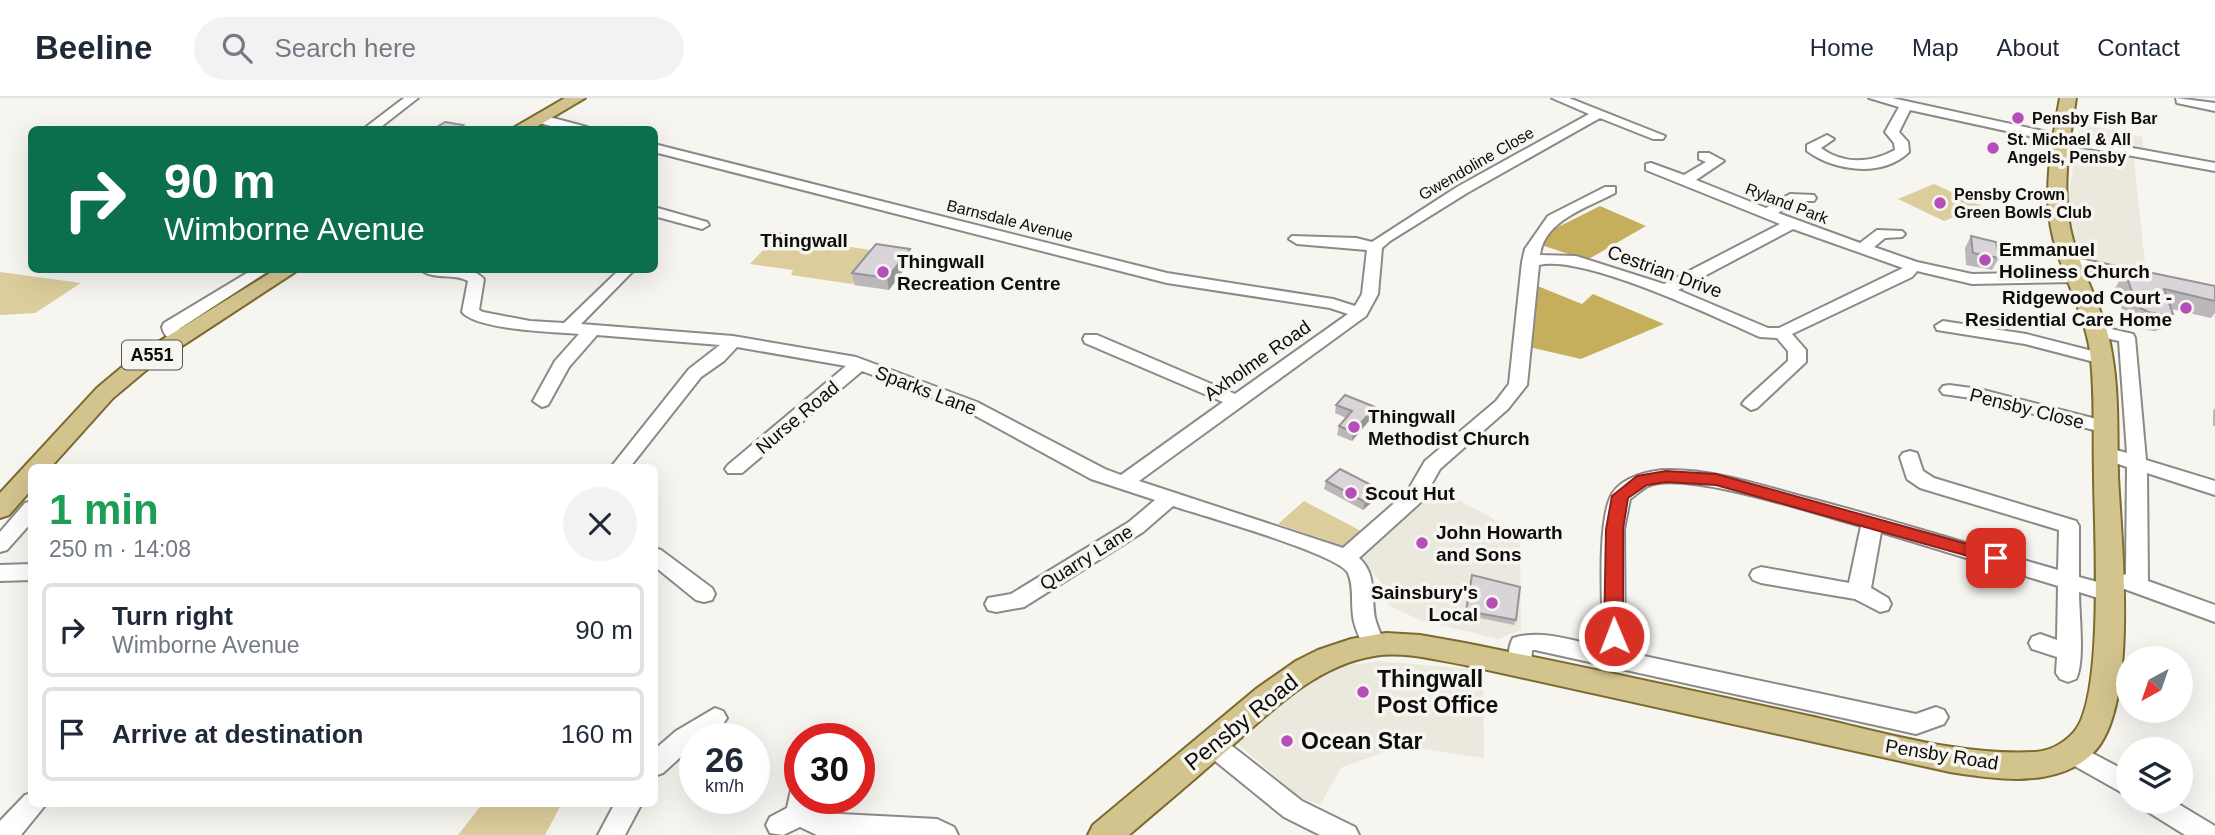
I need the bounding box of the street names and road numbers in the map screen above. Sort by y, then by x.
street label: Gwendoline Close [1416,124,1537,203]
street label: Ryland Park [1743,180,1831,227]
street label: Barnsdale Avenue [945,197,1075,244]
street label: Cestrian Drive [1605,241,1725,302]
street label: Axholme Road [1200,316,1314,405]
road number: A551 [122,341,182,370]
street label: Sparks Lane [872,362,979,419]
street label: Nurse Road [752,377,843,458]
street label: Pensby Close [1967,384,2086,433]
street label: Quarry Lane [1036,521,1137,594]
street label: Pensby Road [1179,668,1303,776]
street label: Pensby Road [1884,735,2000,774]

